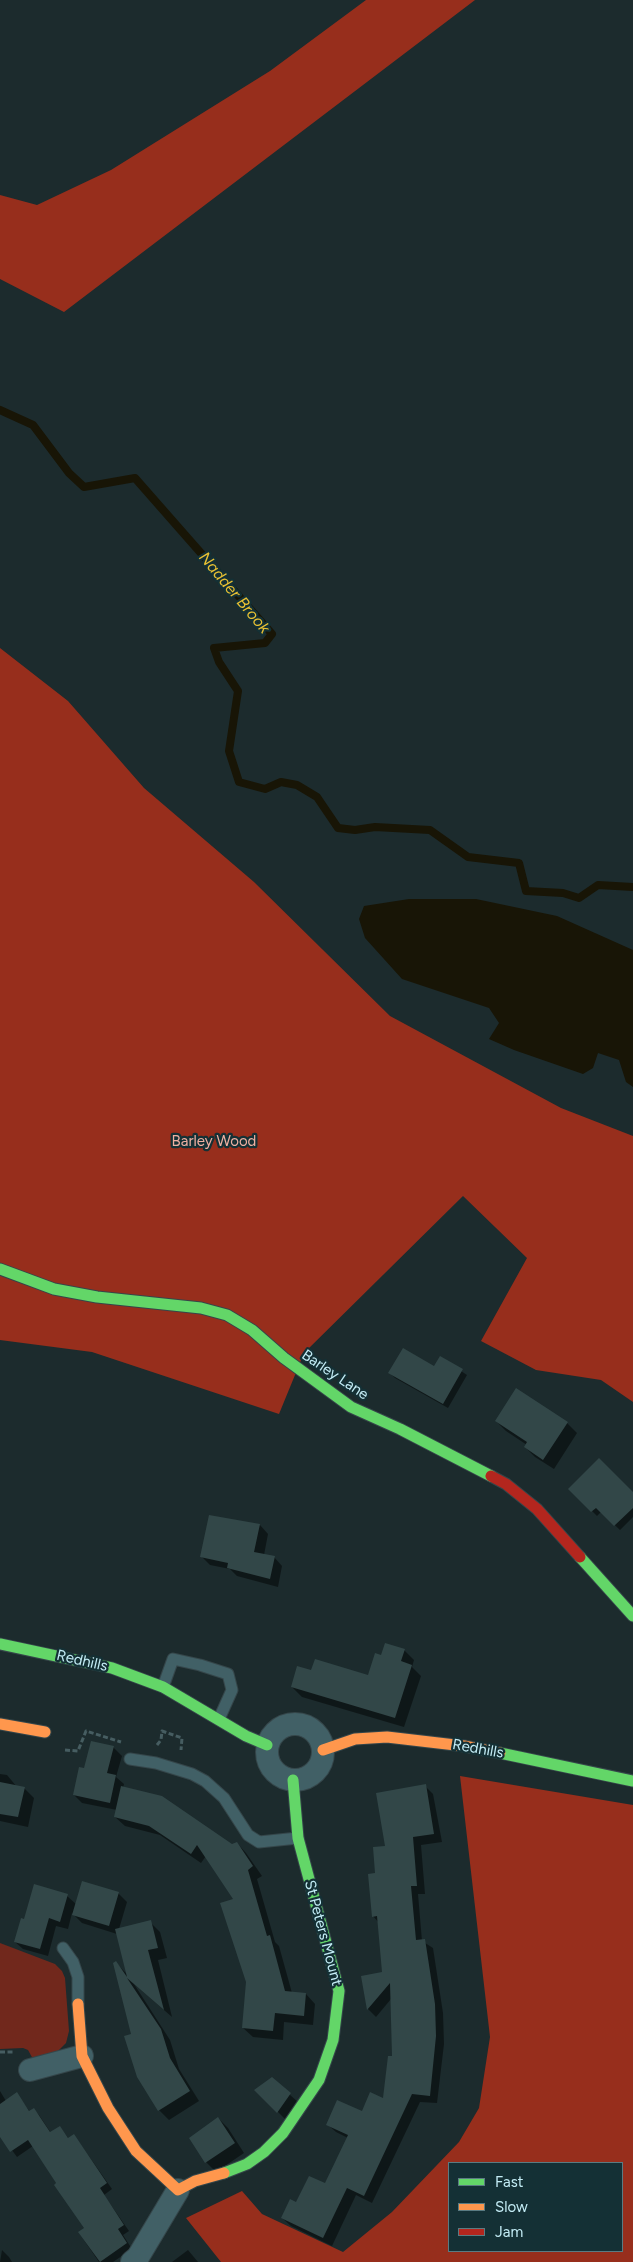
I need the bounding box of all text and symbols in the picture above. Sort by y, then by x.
water label: Nadder Brook [194,548,274,638]
park label: Barley Wood [172,1133,256,1151]
street label: Barley Lane [298,1346,372,1404]
street label: Redhills [55,1646,109,1676]
street label: Redhills [451,1736,505,1762]
street label: St Peters Mount [300,1878,346,1988]
legend [448,2162,623,2252]
text: Fast [495,2173,523,2191]
text: Slow [495,2198,528,2216]
text: Jam [495,2223,523,2241]

